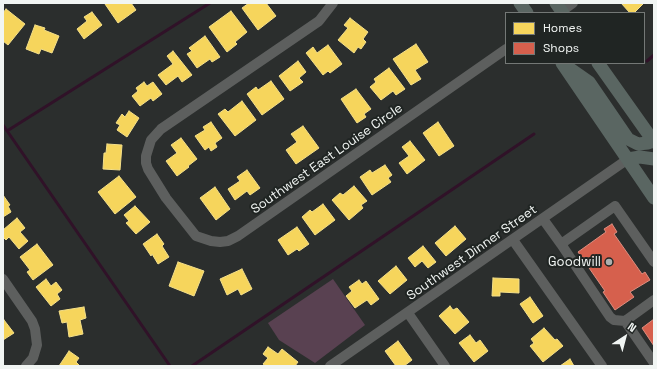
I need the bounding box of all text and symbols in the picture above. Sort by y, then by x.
legend [505,12,645,64]
text: Homes [543,20,582,36]
text: Shops [543,40,579,56]
street label: Southwest East Louise Circle [248,101,406,217]
street label: Southwest Dinner Street [404,202,540,304]
place label: Goodwill [548,254,601,270]
marker: Goodwill [604,257,614,267]
north arrow [605,317,645,357]
text: N [625,319,639,335]

